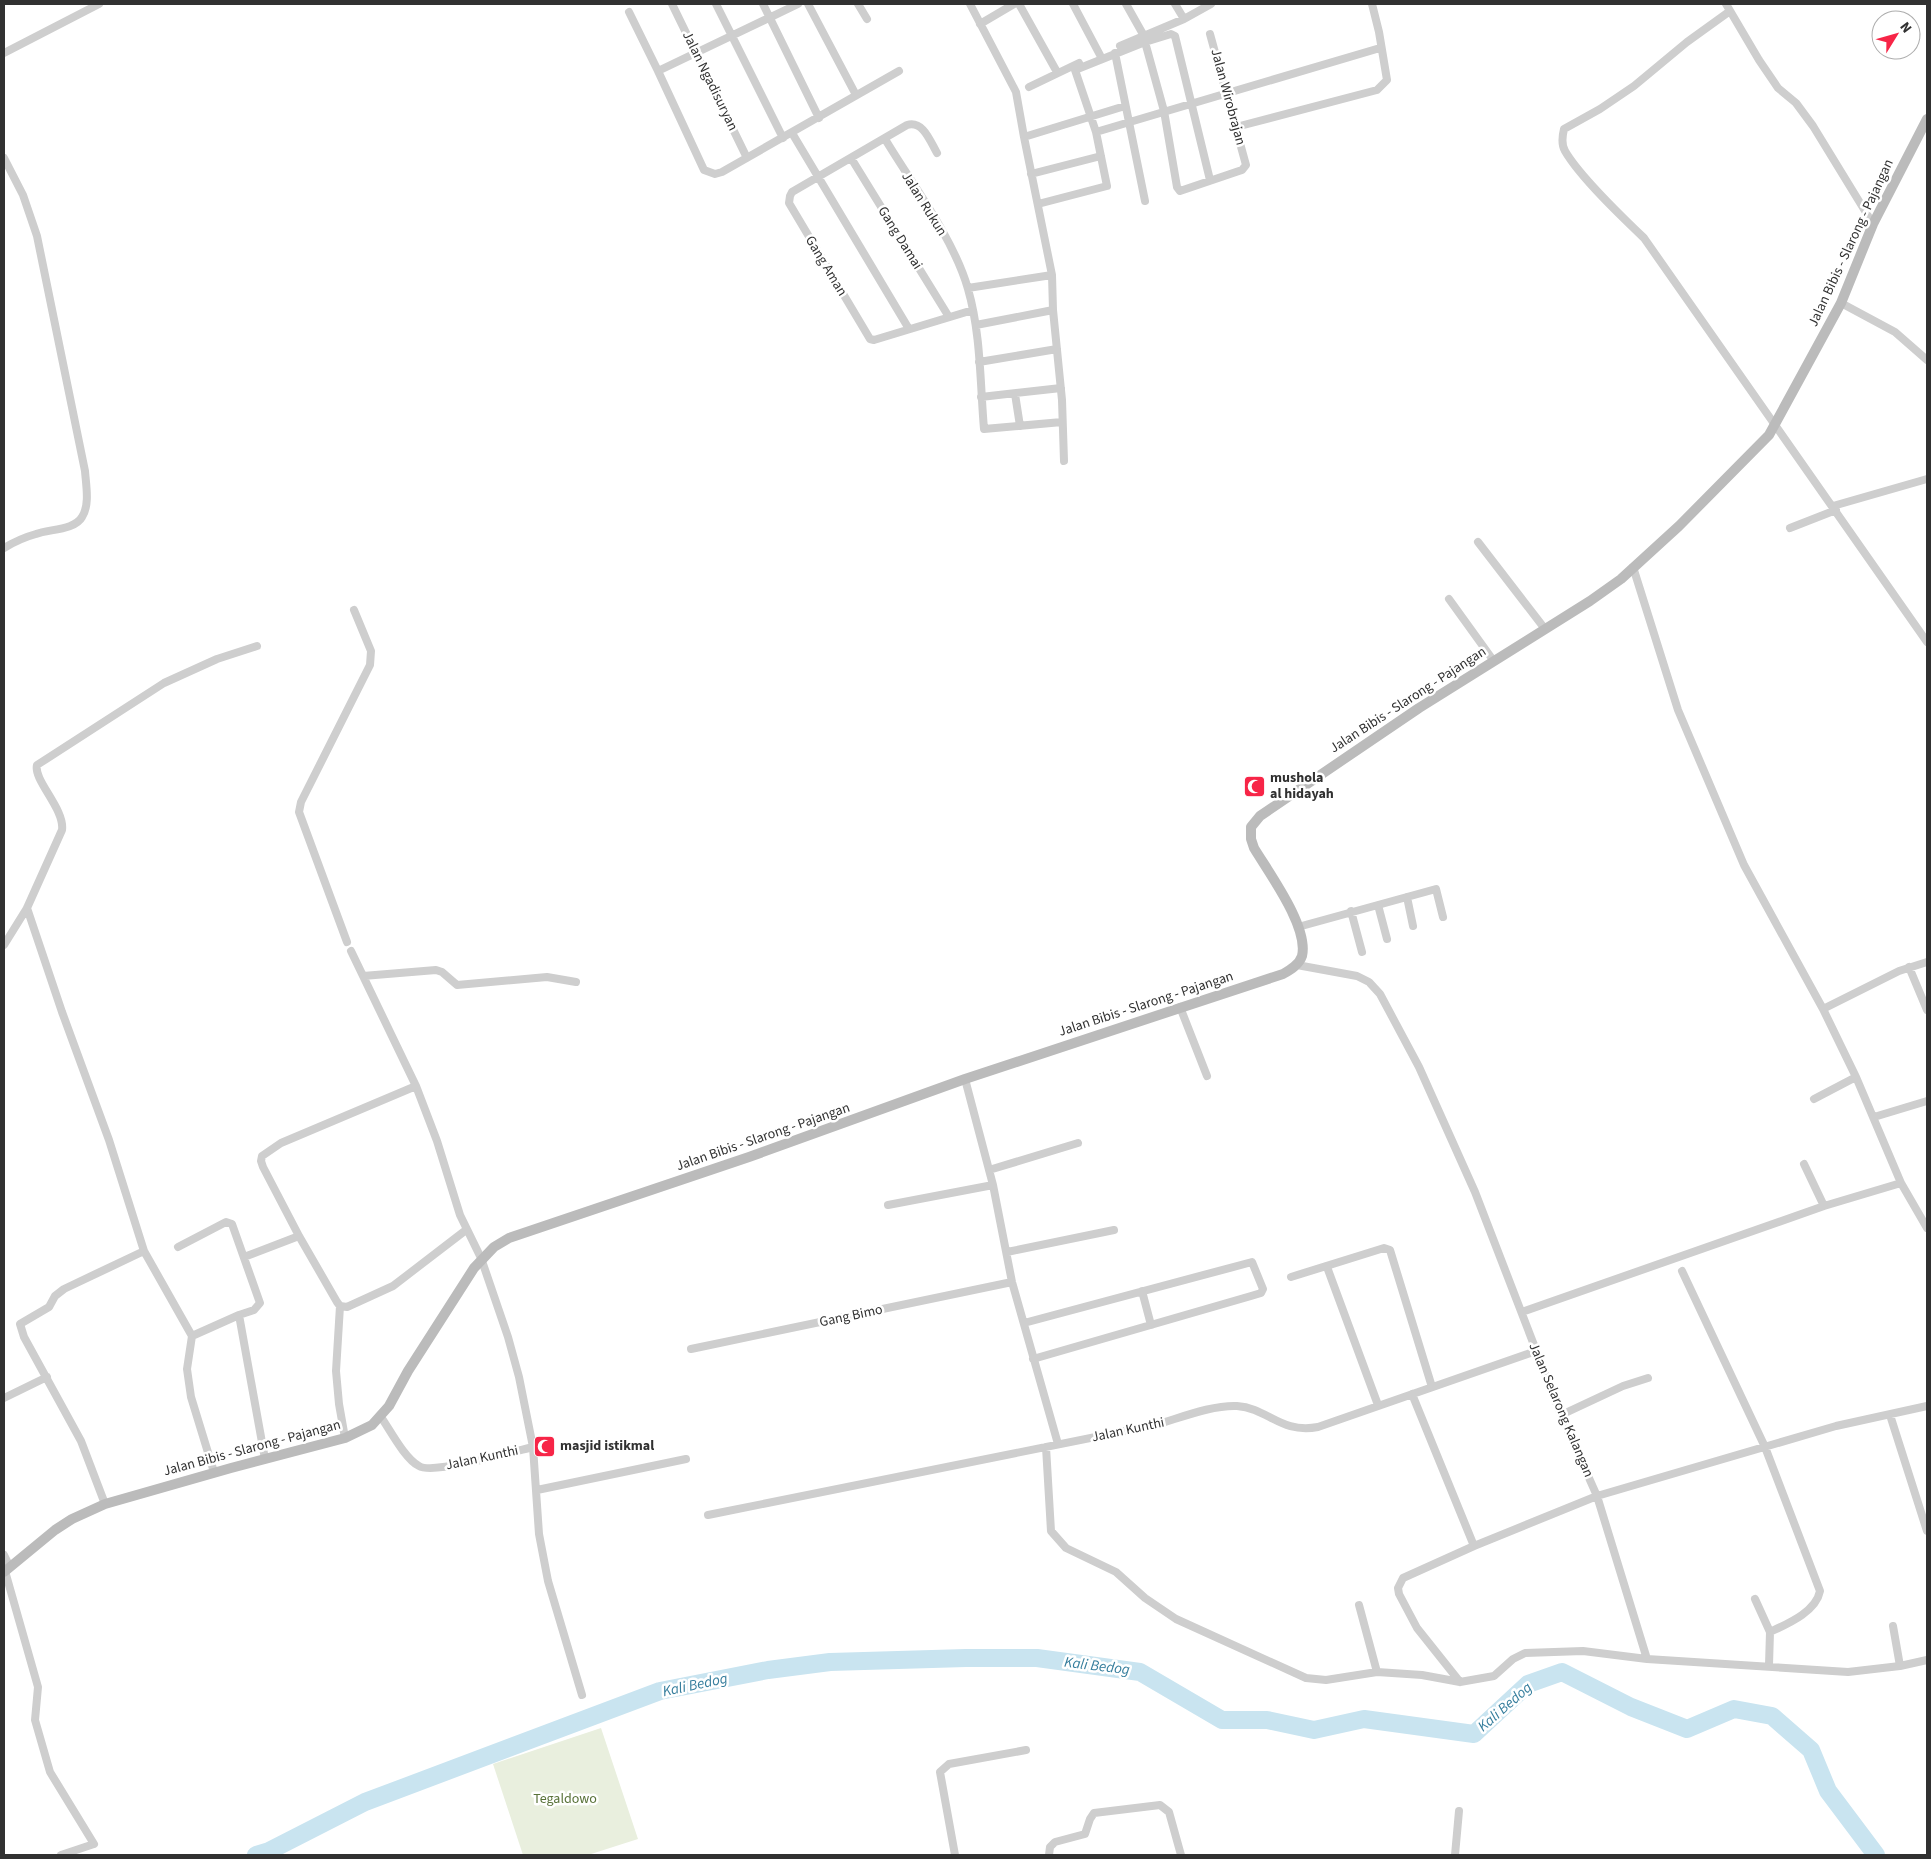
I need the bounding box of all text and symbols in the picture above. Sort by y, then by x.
north arrow [1871,10,1921,60]
text: N [1895,18,1916,38]
street label: Jalan Ngadisuryan [677,28,743,134]
street label: Jalan Wirobrajan [1206,47,1250,147]
street label: Jalan Bibis - Slarong - Pajangan [1803,156,1899,330]
street label: Jalan Rukun [896,168,952,240]
street label: Gang Damai [873,203,927,273]
street label: Gang Aman [800,232,852,300]
street label: Jalan Bibis - Slarong - Pajangan [1326,642,1490,758]
place label: mushola al hidayah [1270,768,1334,804]
mosque icon: mushola al hidayah [1242,774,1266,798]
street label: Jalan Bibis - Slarong - Pajangan [1056,966,1236,1042]
street label: Jalan Bibis - Slarong - Pajangan [673,1098,853,1176]
street label: Gang Bimo [818,1300,884,1332]
street label: Jalan Selarong Kalangan [1524,1339,1598,1481]
street label: Jalan Kunthi [1090,1413,1166,1447]
street label: Jalan Bibis - Slarong - Pajangan [161,1415,343,1481]
mosque icon: masjid istikmal [532,1434,556,1458]
place label: masjid istikmal [560,1436,654,1456]
street label: Jalan Kunthi [444,1441,520,1475]
water label: Kali Bedog [1063,1652,1131,1680]
water label: Kali Bedog [661,1668,729,1702]
water label: Kali Bedog [1473,1677,1537,1737]
park label: Tegaldowo [533,1789,597,1809]

